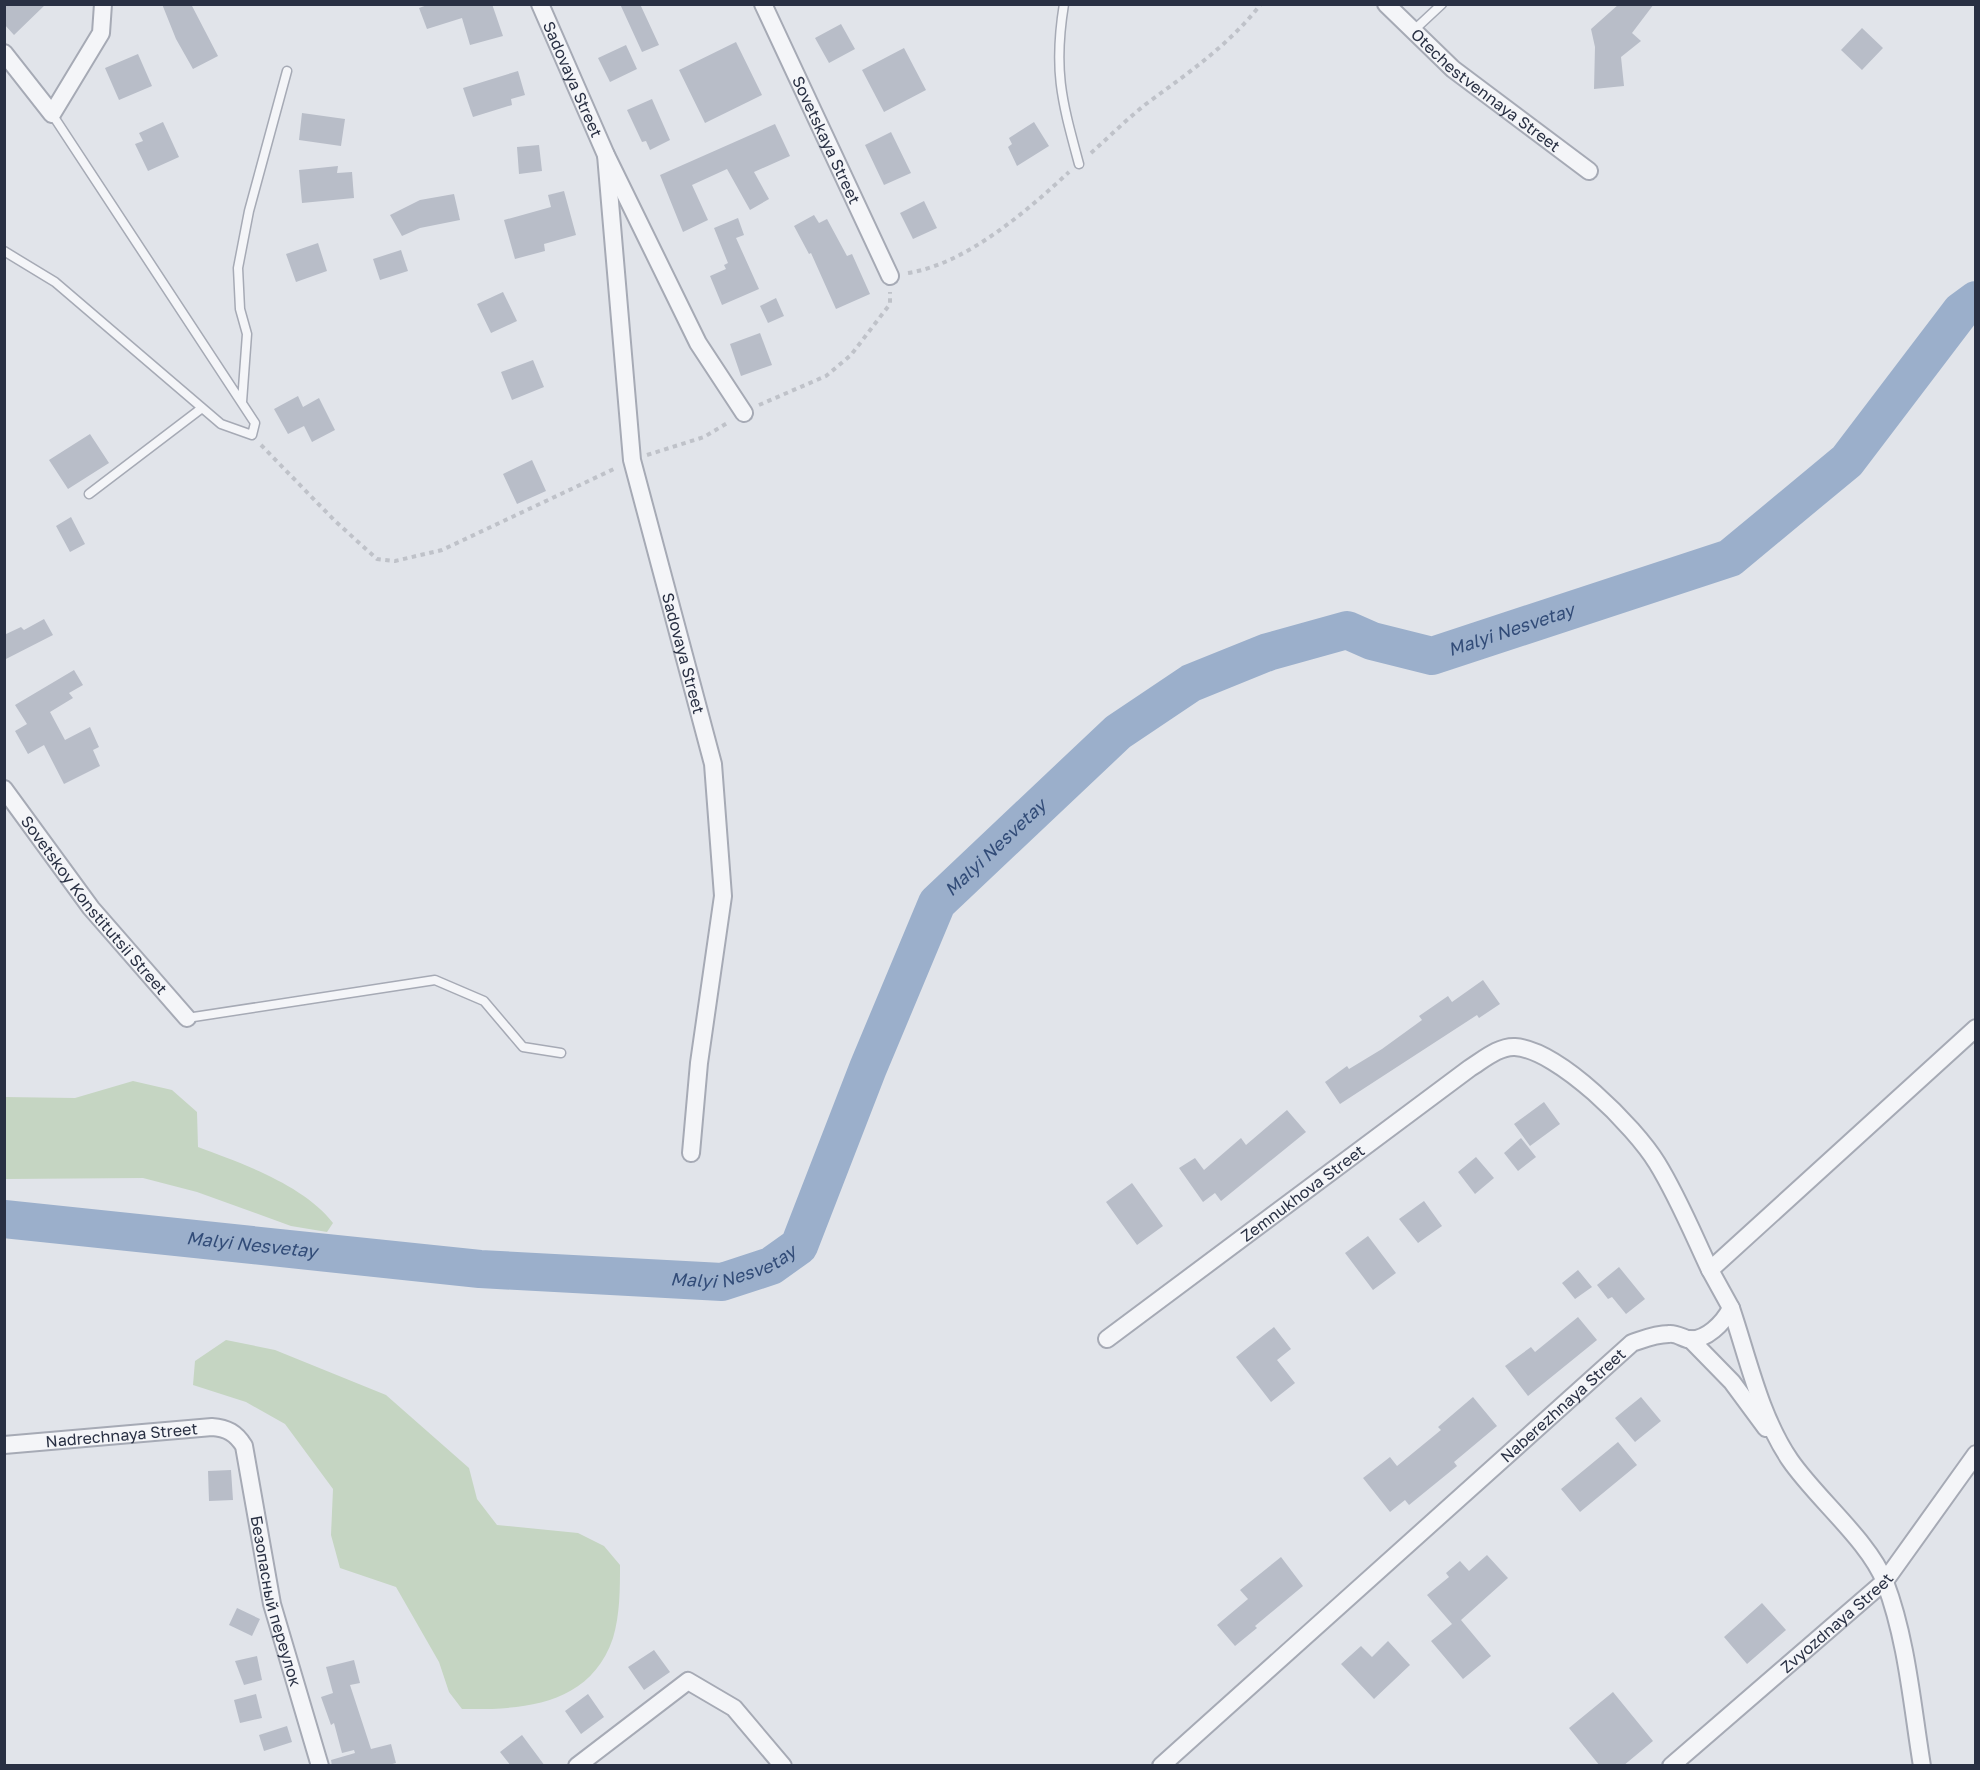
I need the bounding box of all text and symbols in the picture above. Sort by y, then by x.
street label: Sadovaya Street [539,18,607,140]
street label: Otechestvennaya Street [1407,24,1564,156]
street label: Sovetskaya Street [788,73,865,207]
street label: Sadovaya Street [658,590,709,716]
water label: Malyi Nesvetay [1445,597,1579,660]
water label: Malyi Nesvetay [939,792,1052,900]
street label: Sovetskoy Konstitutsii Street [17,811,172,999]
street label: Zemnukhova Street [1237,1140,1368,1246]
water label: Malyi Nesvetay [185,1226,321,1262]
water label: Malyi Nesvetay [670,1238,802,1292]
street label: Naberezhnaya Street [1496,1344,1629,1466]
street label: Nadrechnaya Street [45,1418,198,1451]
street label: Безопасный переулок [246,1514,306,1689]
street label: Zvyozdnaya Street [1776,1569,1897,1677]

